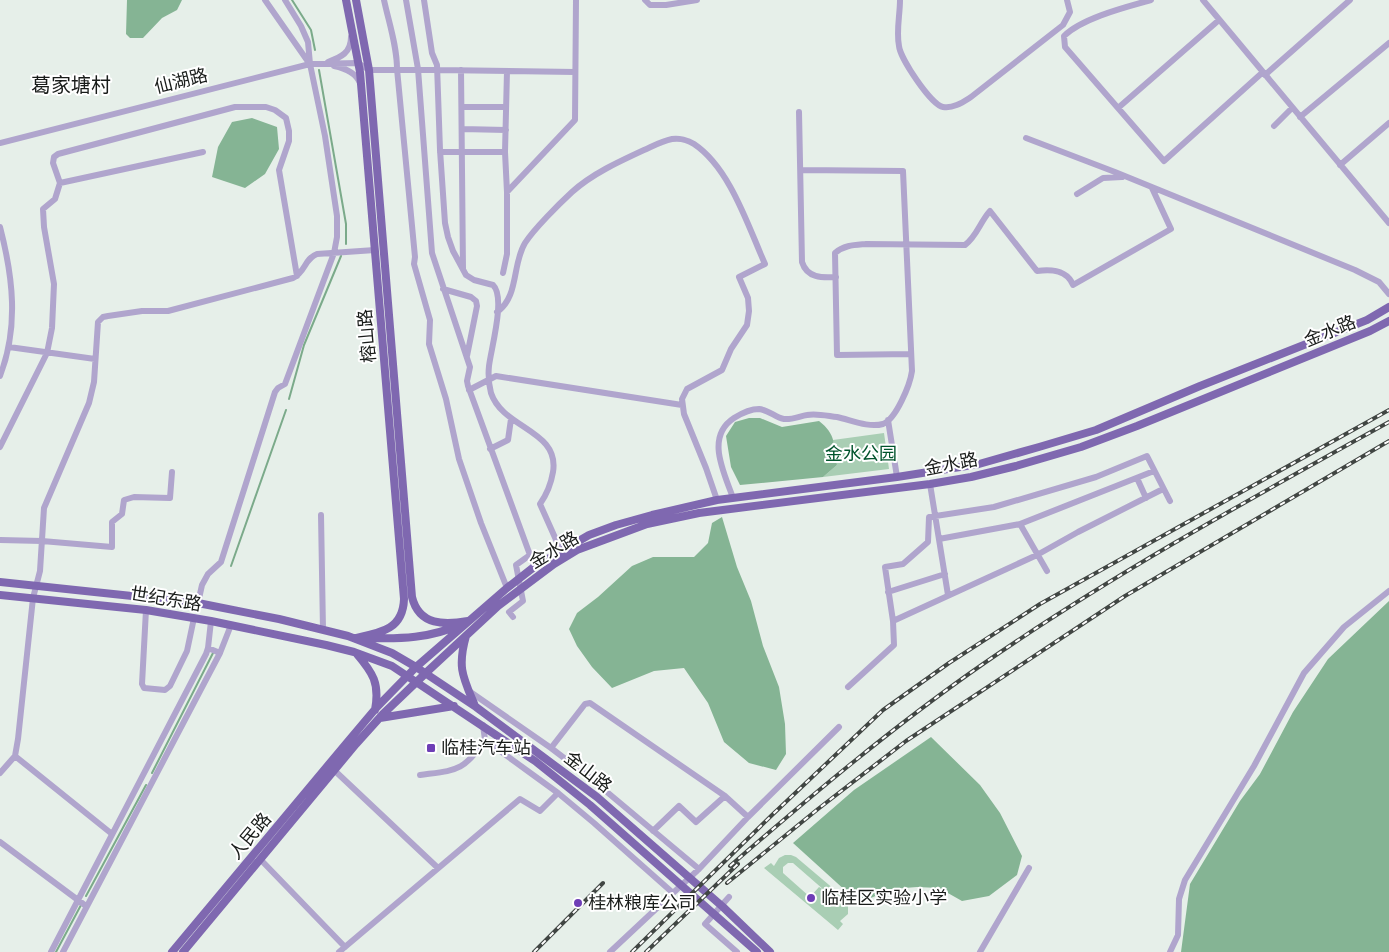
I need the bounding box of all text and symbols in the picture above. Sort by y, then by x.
street label: 仙湖路 [152,65,210,97]
district label: 葛家塘村 [31,74,111,96]
street label: 榕山路 [355,308,379,364]
street label: 金水路 [1301,312,1359,350]
park label: 金水公园 [825,444,897,464]
street label: 金水路 [923,449,979,479]
street label: 金水路 [526,528,582,572]
street label: 世纪东路 [129,583,203,615]
place label: 临桂汽车站 [441,738,531,758]
marker: 临桂汽车站 [425,742,437,754]
street label: 金山路 [561,747,615,797]
street label: 人民路 [225,809,275,863]
place label: 临桂区实验小学 [821,888,947,908]
marker: 临桂区实验小学 [805,892,817,904]
place label: 桂林粮库公司 [588,893,696,913]
marker: 桂林粮库公司 [572,897,584,909]

